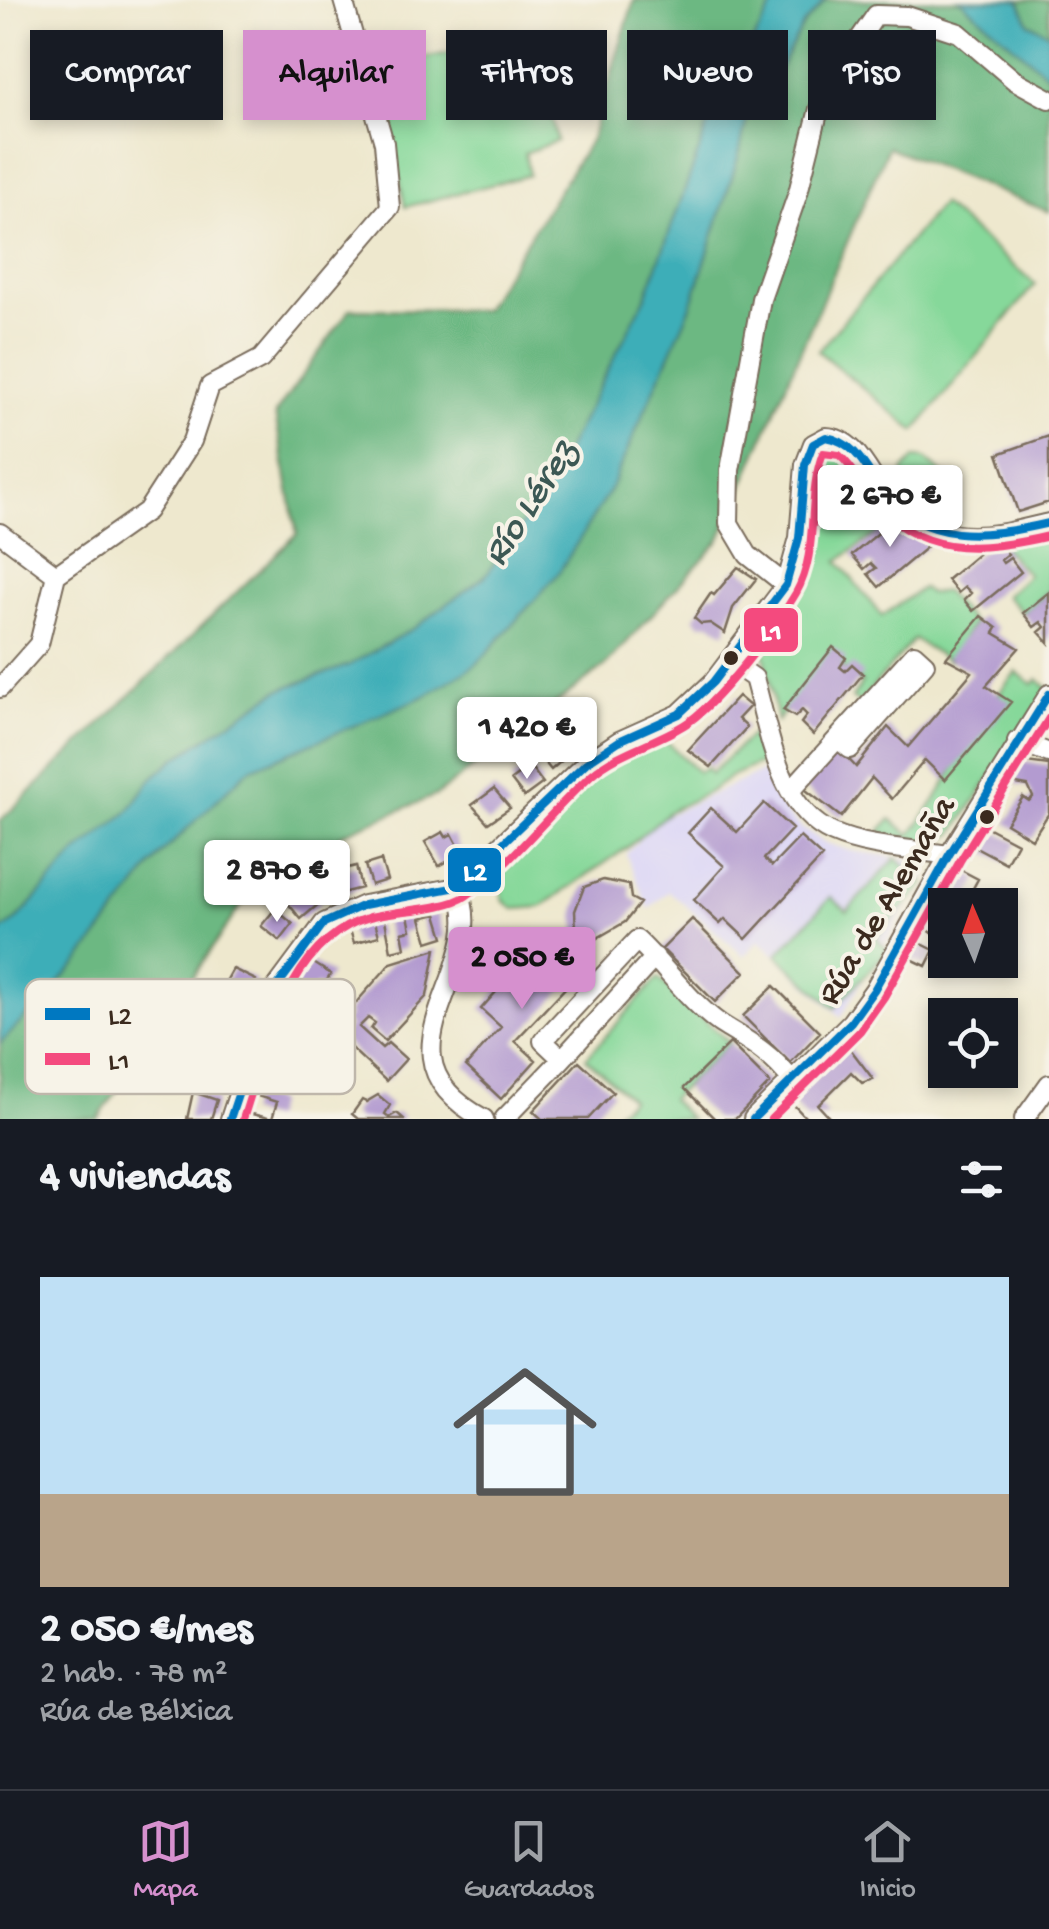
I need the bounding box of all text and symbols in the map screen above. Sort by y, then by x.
chip: Comprar [30,30,223,120]
chip: Alquilar [243,30,426,120]
chip: Filtros [446,30,607,120]
chip: Nuevo [627,30,788,120]
chip: Piso [808,30,936,120]
water label: Río Lérez [475,432,590,575]
pin: 2 670 € [798,465,982,550]
text: 2 670 € [840,478,940,516]
line badge: L1 [742,606,800,654]
text: L1 [760,618,782,651]
unlabelled marker [721,648,741,668]
pin: 1 420 € [435,697,619,782]
text: 1 420 € [479,710,575,748]
street label: Rúa de Alemaña [810,789,968,1014]
unlabelled marker [977,807,997,827]
pin: 2 870 € [185,840,369,925]
line badge: L2 [446,846,503,894]
text: 2 870 € [226,853,328,891]
text: L2 [463,858,487,891]
north arrow [928,888,1018,978]
map controls [928,888,1018,1088]
pin: 2 050 € [430,927,614,1012]
text: 2 050 € [470,940,574,978]
legend [25,979,355,1094]
button: locate [928,998,1018,1088]
text: L2 [108,1002,132,1035]
text: L1 [108,1047,130,1080]
icon: filters [954,1152,1009,1207]
text: 4 viviendas [40,1155,230,1204]
icon: home [435,1342,615,1522]
text: 2 050 €/mes [40,1607,252,1656]
text: 2 hab. · 78 m² [40,1656,228,1694]
text: Rúa de Bélxica [40,1694,232,1732]
tab: Mapa [133,1814,197,1907]
tab: Guardados [464,1814,593,1907]
tab: Inicio [860,1814,916,1907]

